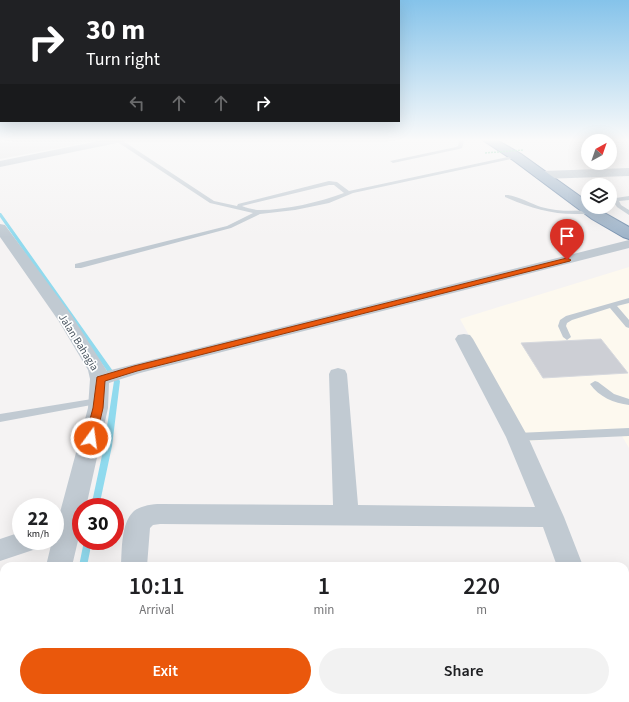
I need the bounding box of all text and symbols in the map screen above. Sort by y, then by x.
text: 30 m [86,10,145,50]
icon: right [20,16,72,68]
text: Turn right [86,47,160,72]
icon: left [126,92,148,114]
icon: ahead [168,92,190,114]
icon: ahead [210,92,232,114]
icon: right [252,92,274,114]
north arrow [581,134,617,170]
map controls [581,134,617,214]
button: layers [581,178,617,214]
pin [550,219,584,260]
icon: arrive [556,225,578,247]
street label: Jalan Bahagia [55,311,102,374]
position arrow [70,417,112,459]
speed limit sign: 30 [72,498,124,550]
text: 22 [27,505,49,533]
text: km/h [27,527,49,541]
text: 10:11 [129,569,185,604]
text: 1 [318,569,330,604]
text: 220 [463,569,500,604]
text: Arrival [139,601,174,619]
text: min [313,601,334,619]
text: m [476,601,487,619]
button: Exit [20,648,311,694]
button: Share [319,648,609,694]

